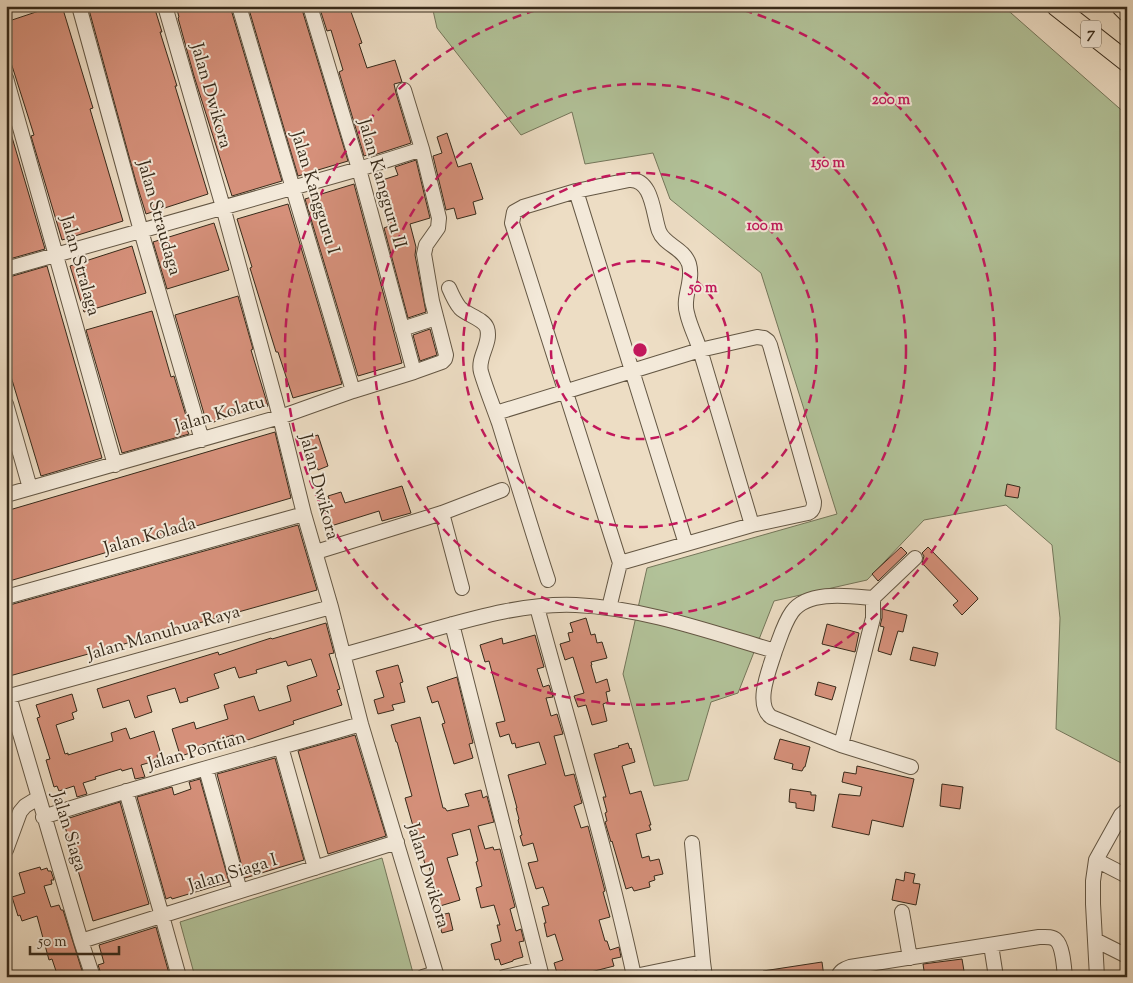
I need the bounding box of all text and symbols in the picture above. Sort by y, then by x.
road number: 7 [1081,20,1101,48]
street label: Jalan Dwikora [182,39,237,152]
text: 200 m [872,90,911,111]
street label: Jalan Kangguru II [350,115,412,252]
street label: Jalan Kangguru I [283,127,345,258]
text: 150 m [811,153,845,174]
street label: Jalan Straudaga [129,156,187,279]
street label: Jalan Stralaga [52,212,106,319]
text: 100 m [747,216,784,237]
text: 50 m [688,278,718,299]
centre of rings [631,341,649,359]
street label: Jalan Kolatu [171,390,268,441]
street label: Jalan Dwikora [291,430,345,543]
street label: Jalan Kolada [100,511,199,563]
street label: Jalan Manuhua Raya [83,600,244,669]
street label: Jalan Pontian [144,725,250,779]
street label: Jalan Siaga [43,788,92,875]
street label: Jalan Dwikora [398,819,455,932]
street label: Jalan Siaga I [184,848,281,900]
scale bar [30,923,119,955]
text: 50 m [37,932,67,953]

